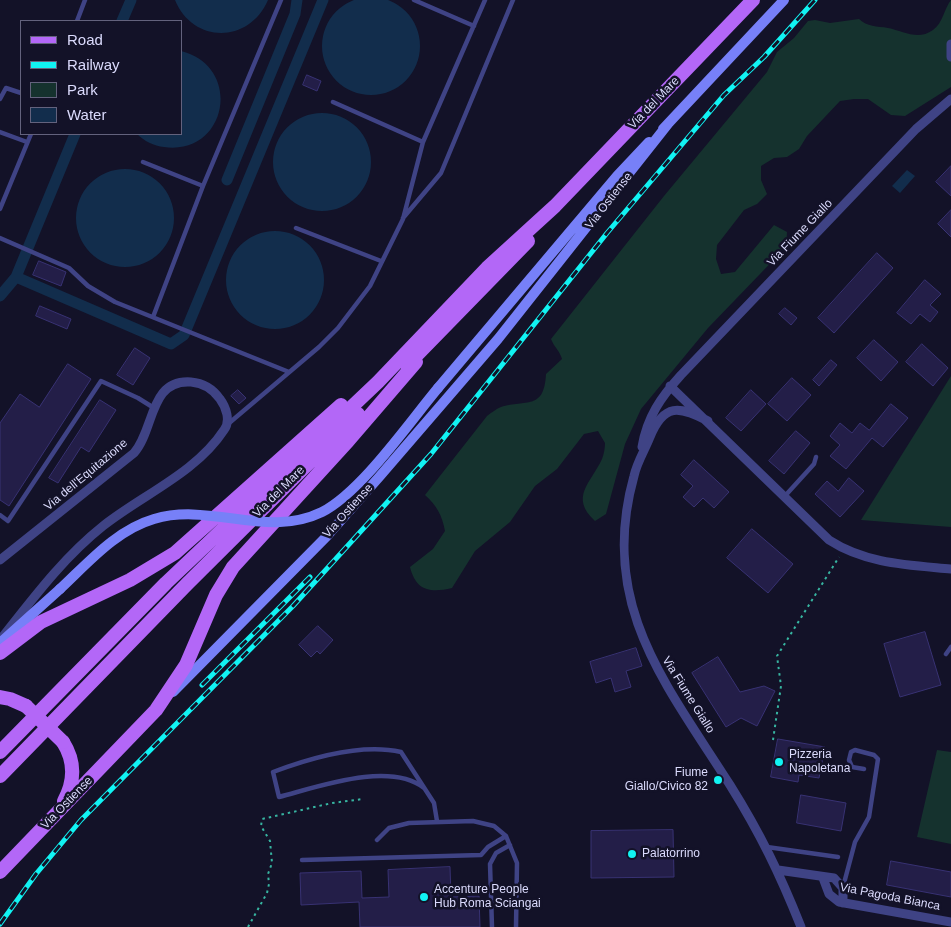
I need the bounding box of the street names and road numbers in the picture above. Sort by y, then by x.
street label: Via del Mare [625,74,683,132]
street label: Via Ostiense [582,170,636,232]
street label: Via Fiume Giallo [764,196,836,270]
street label: Via dell'Equitazione [41,436,131,514]
street label: Via del Mare [250,463,308,521]
street label: Via Ostiense [320,481,376,541]
street label: Via Fiume Giallo [659,654,717,736]
street label: Via Ostiense [38,774,96,832]
street label: Via Pagoda Bianca [839,880,941,914]

